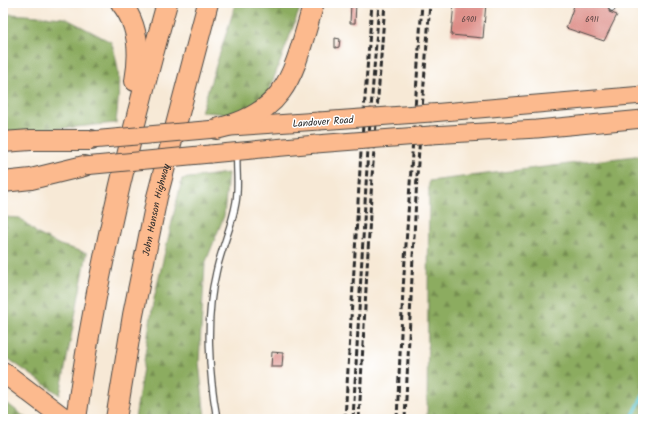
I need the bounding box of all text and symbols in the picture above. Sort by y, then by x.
house number: 6901 [462,13,477,26]
house number: 6911 [585,13,599,26]
street label: Landover Road [292,112,355,132]
street label: John Hanson Highway [138,162,175,257]

